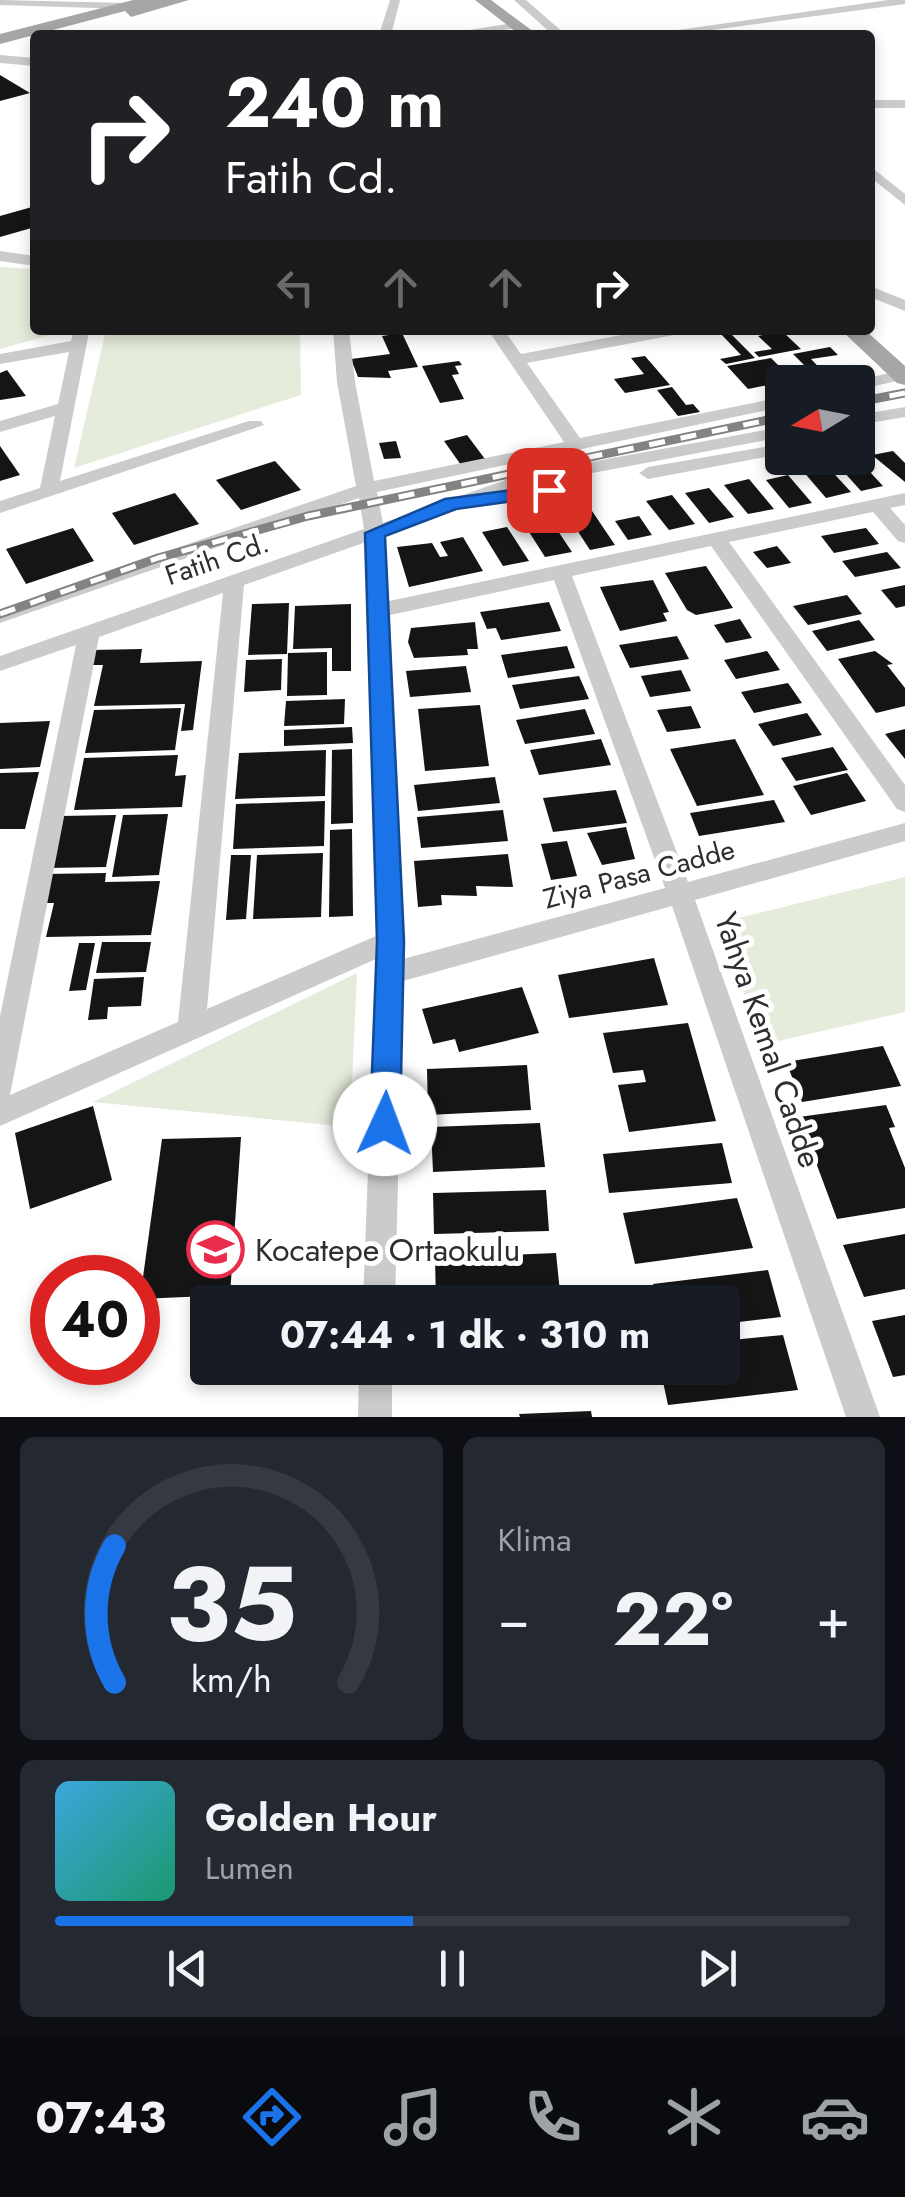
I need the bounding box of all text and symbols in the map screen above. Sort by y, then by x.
text: 240 m [225,52,445,153]
icon: right [60,70,190,200]
text: Fatih Cd. [225,145,397,210]
icon: left [268,260,323,315]
icon: ahead [373,260,428,315]
icon: ahead [478,260,533,315]
icon: right [583,260,638,315]
north arrow [765,365,875,475]
map controls [765,365,875,475]
pin [507,448,592,533]
icon: arrive [522,463,577,518]
street label: Fatih Cd. [160,522,274,596]
street label: Ziya Pasa Cadde [539,829,739,919]
street label: Yahya Kemal Cadde [703,906,833,1174]
position arrow [333,1072,437,1176]
school or university icon: Kocatepe Ortaokulu [186,1220,246,1280]
place label: Kocatepe Ortaokulu [255,1227,520,1273]
speed limit sign: 40 [30,1255,160,1385]
text: 07:44 · 1 dk · 310 m [280,1307,650,1362]
text: Klima [498,1517,572,1563]
text: 35 [165,1529,297,1679]
text: 22° [613,1565,733,1673]
text: − [498,1579,530,1659]
text: + [816,1579,850,1659]
text: km/h [191,1654,272,1705]
text: Golden Hour [205,1790,437,1845]
text: Lumen [205,1845,294,1891]
icon: previous [160,1941,215,1996]
icon: pause [425,1941,480,1996]
icon: next [690,1941,745,1996]
icon: directions [237,2082,307,2152]
icon: music [378,2082,448,2152]
icon: phone [518,2082,588,2152]
icon: climate [659,2082,729,2152]
icon: car [800,2082,870,2152]
text: 07:43 [35,2085,166,2150]

